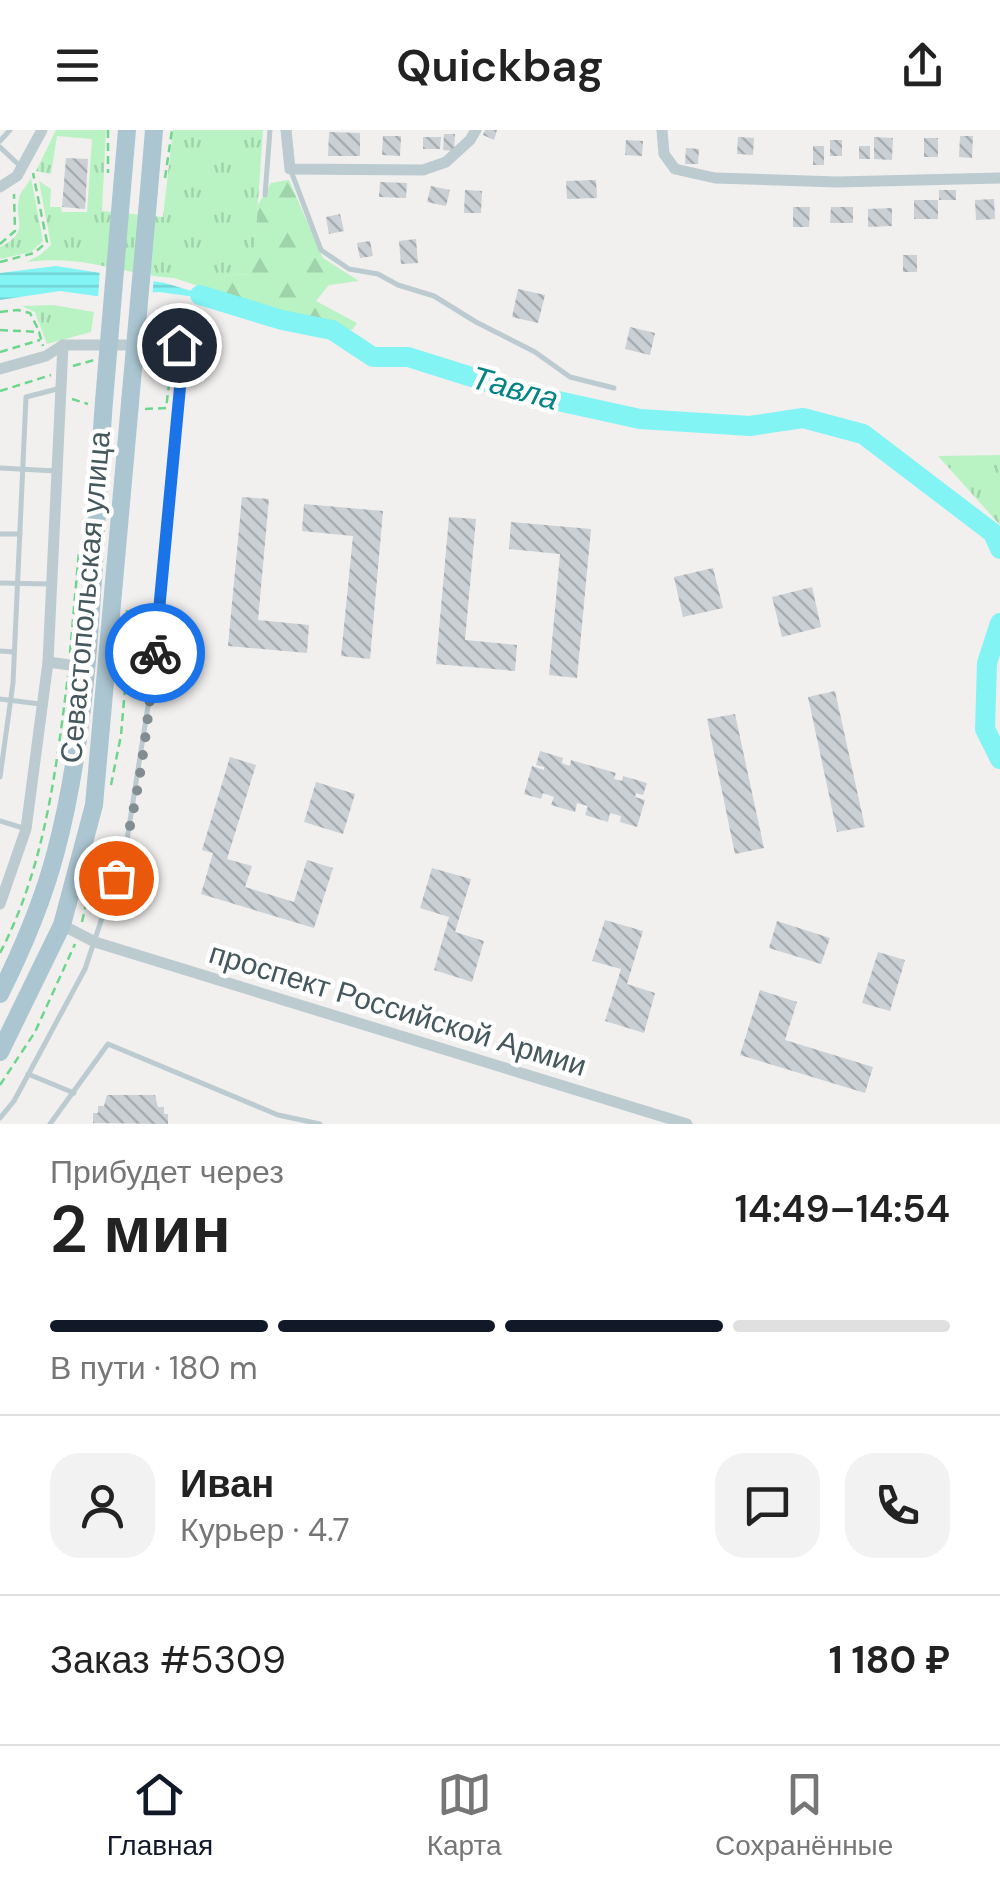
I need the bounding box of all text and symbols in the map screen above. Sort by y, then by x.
text: Quickbag [396,36,604,95]
icon: menu [50,38,105,93]
icon: share [895,38,950,93]
pin [137,303,222,388]
icon: home [152,318,207,373]
water label: Тавла [467,356,563,420]
street label: Севастопольская улица [51,429,119,765]
courier [105,603,205,703]
icon: bike [128,626,183,681]
pin [74,836,159,921]
icon: bag [89,851,144,906]
street label: проспект Российской Армии [205,933,591,1085]
text: Прибудет через [50,1151,284,1193]
text: 14:49–14:54 [735,1184,950,1234]
text: 2 мин [50,1188,231,1272]
text: В пути · 180 m [50,1347,257,1389]
button: person [50,1453,155,1558]
button: chat [715,1453,820,1558]
button: phone [845,1453,950,1558]
text: Иван [180,1459,274,1509]
text: Курьер · 4.7 [180,1509,350,1551]
text: Заказ #5309 [50,1635,286,1685]
text: 1 180 ₽ [829,1635,950,1685]
tab: Главная [107,1767,213,1864]
tab: Карта [427,1767,502,1864]
tab: Сохранённые [715,1767,893,1864]

